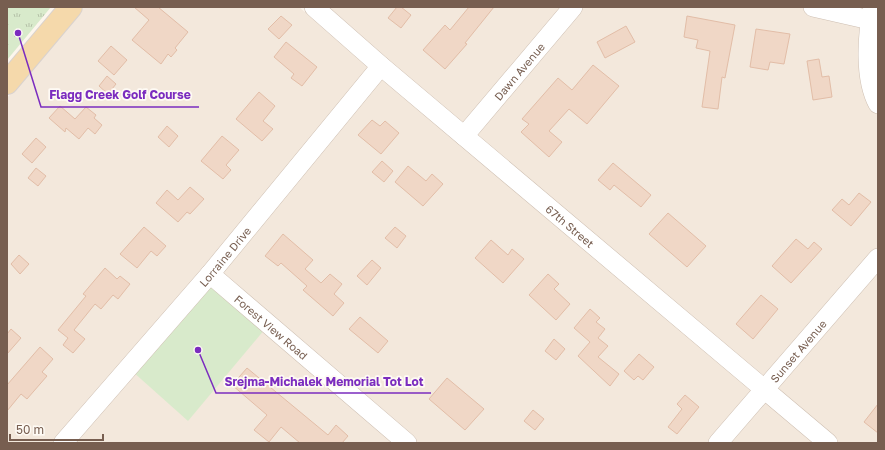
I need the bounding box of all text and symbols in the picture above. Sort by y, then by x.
street label: Dawn Avenue [491,40,547,102]
callout: Flagg Creek Golf Course [41,83,199,107]
text: Flagg Creek Golf Course [49,87,191,102]
street label: 67th Street [544,202,597,250]
street label: Lorraine Drive [196,224,253,289]
street label: Forest View Road [232,292,311,362]
street label: Sunset Avenue [767,317,828,385]
callout: Srejma-Michalek Memorial Tot Lot [216,369,431,393]
text: Srejma-Michalek Memorial Tot Lot [225,374,424,389]
scale bar [10,416,103,442]
text: 50 m [16,422,44,437]

